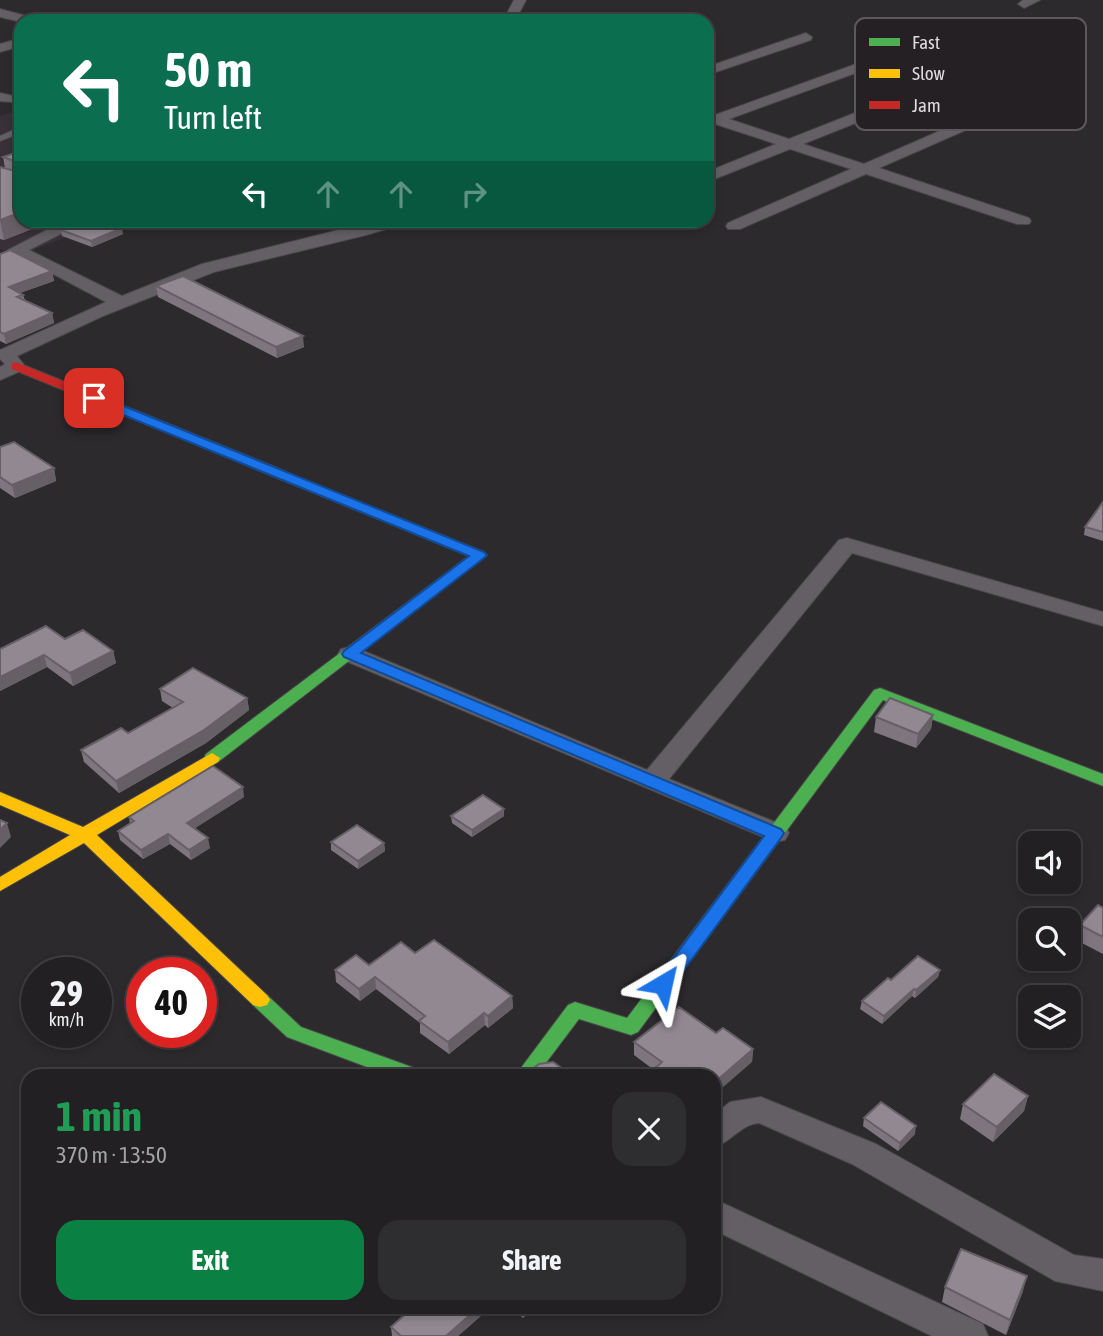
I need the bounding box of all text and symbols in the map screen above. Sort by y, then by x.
legend [855,18,1086,130]
text: Fast [912,31,940,53]
text: 50 m [164,41,252,97]
icon: left [49,42,140,133]
text: Slow [912,62,946,84]
text: Jam [912,94,941,116]
text: Turn left [164,99,262,136]
icon: left [236,175,274,213]
icon: ahead [309,175,347,213]
icon: ahead [382,175,420,213]
icon: right [455,175,493,213]
pin [64,368,124,428]
icon: arrive [75,379,113,417]
map controls [1018,831,1081,1048]
button: sound [1018,831,1081,894]
button: search [1018,908,1081,971]
position arrow [626,947,700,1021]
speed limit sign: 40 [126,957,217,1048]
text: 29 [50,973,83,1013]
button: layers [1018,985,1081,1048]
text: km/h [49,1009,84,1030]
text: 1 min [56,1092,142,1140]
button: close [612,1092,686,1166]
text: 370 m · 13:50 [56,1142,167,1168]
button: Exit [56,1220,364,1300]
button: Share [378,1220,686,1300]

